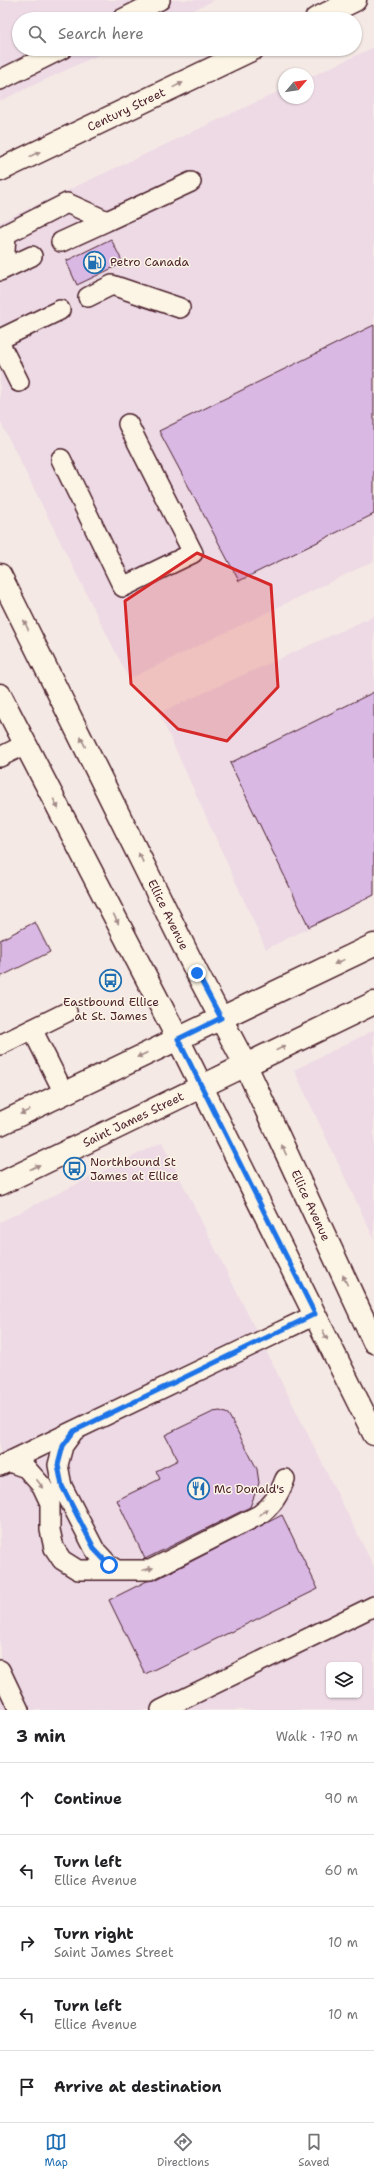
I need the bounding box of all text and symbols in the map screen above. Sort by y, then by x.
search box [12,12,362,56]
icon: search [26,23,48,45]
text: Search here [58,24,144,44]
north arrow [278,68,314,104]
one-way arrow [172,82,183,88]
street label: Century Street [85,84,168,135]
one-way arrow [30,151,41,157]
fuel station icon: Petro Canada [81,249,107,275]
place label: Petro Canada [110,254,190,270]
one-way arrow [22,619,29,631]
one-way arrow [80,736,86,747]
one-way arrow [53,798,59,809]
one-way arrow [138,853,144,864]
street label: Ellice Avenue [144,877,192,953]
one-way arrow [112,913,119,925]
one-way arrow [333,959,345,965]
route end [188,964,206,982]
bus stop icon: Eastbound Ellice at St. James [98,968,124,994]
place label: Eastbound Ellice at St. James [63,994,159,1024]
one-way arrow [275,1045,286,1051]
one-way arrow [136,1052,148,1058]
street label: Saint James Street [80,1088,187,1151]
one-way arrow [19,1109,31,1115]
one-way arrow [281,1144,287,1155]
place label: Northbound St James at Ellice [90,1154,179,1184]
bus stop icon: Northbound St James at Ellice [61,1156,87,1182]
one-way arrow [29,1164,41,1170]
street label: Ellice Avenue [287,1167,334,1244]
one-way arrow [342,1275,348,1286]
one-way arrow [322,1329,328,1341]
restaurant icon: Mc Donald's [185,1476,211,1502]
one-way arrow [36,1479,44,1490]
place label: Mc Donald's [214,1481,284,1497]
one-way arrow [258,1508,269,1516]
route start [100,1556,118,1574]
one-way arrow [141,1566,154,1572]
map controls [326,1662,362,1698]
button: layers [326,1662,362,1698]
text: 3 min [16,1725,66,1747]
text: Walk · 170 m [276,1728,358,1745]
icon: ahead [16,1788,38,1810]
text: Continue [54,1789,122,1809]
text: 90 m [324,1790,358,1807]
text: Turn left [54,1852,122,1872]
icon: left [16,1860,38,1882]
text: 60 m [325,1862,358,1879]
text: Ellice Avenue [54,1872,137,1889]
text: Turn right [54,1924,134,1944]
icon: right [16,1932,38,1954]
text: 10 m [328,1934,358,1951]
text: Saint James Street [54,1944,174,1961]
text: Turn left [54,1996,122,2016]
icon: left [16,2004,38,2026]
text: 10 m [328,2006,358,2023]
text: Ellice Avenue [54,2016,137,2033]
icon: arrive [16,2076,38,2098]
text: Arrive at destination [54,2077,222,2097]
tab: Map [44,2131,68,2170]
tab: Directions [157,2131,209,2170]
tab: Saved [298,2131,330,2170]

